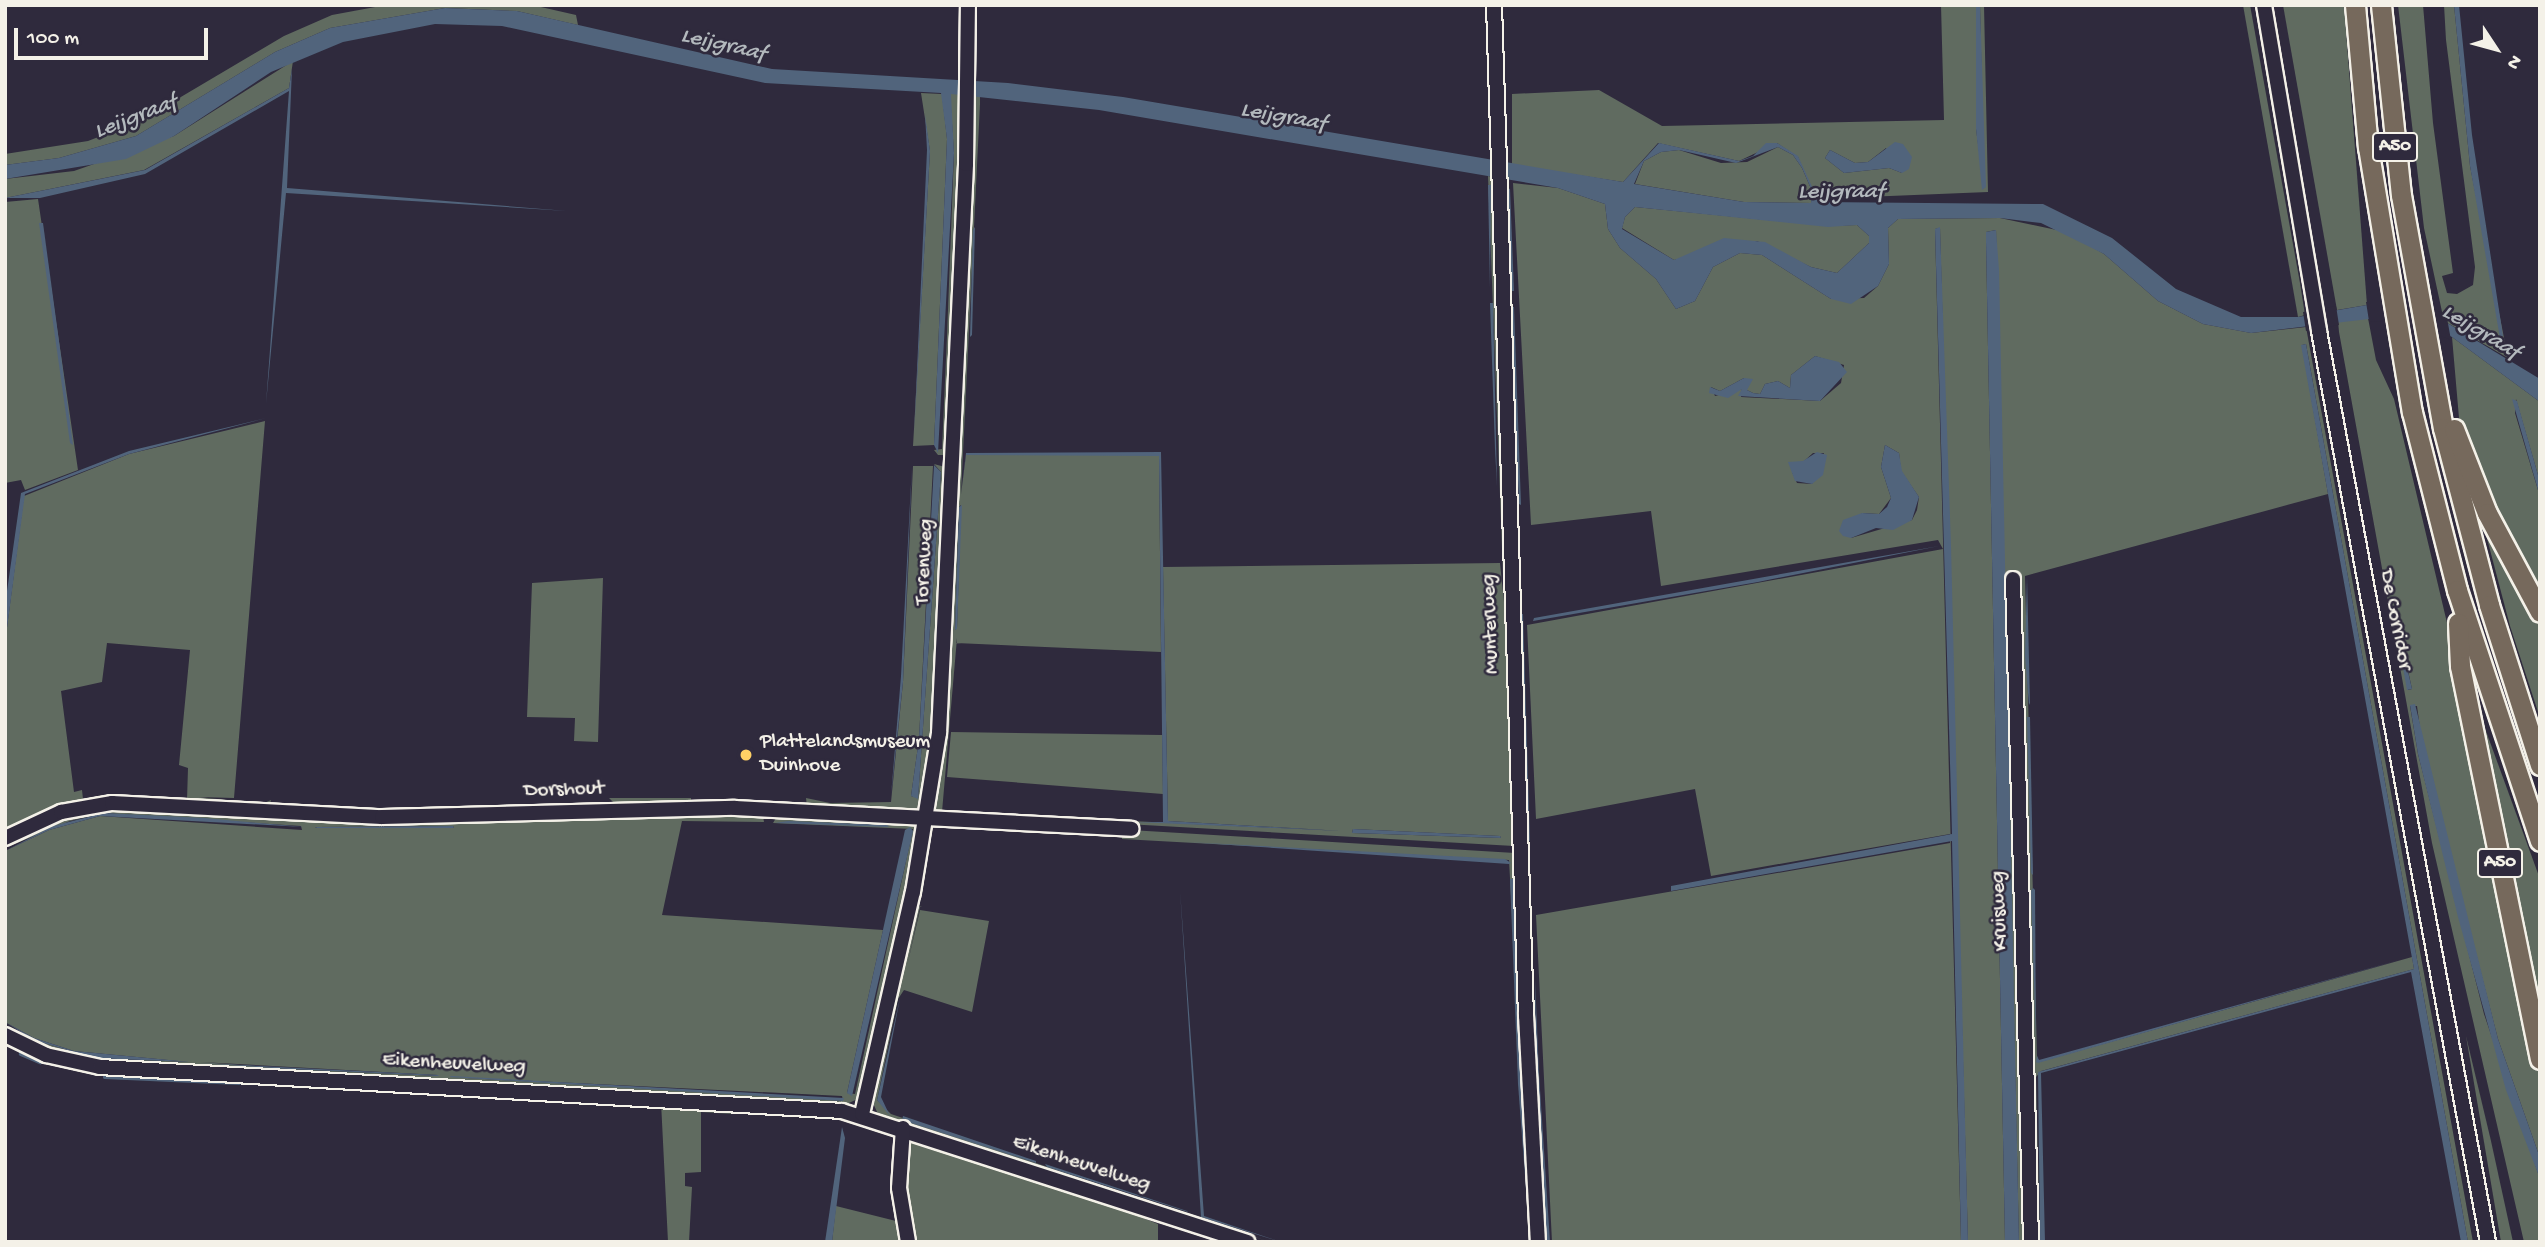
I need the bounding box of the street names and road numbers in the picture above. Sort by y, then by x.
road number: A50 [2370,132,2420,162]
street label: Torenweg [911,518,941,606]
street label: De Corridor [2372,568,2416,672]
street label: Munterweg [1478,573,1506,675]
street label: Dorshout [523,777,605,805]
road number: A50 [2476,848,2524,878]
street label: Kruisweg [1987,870,2015,952]
street label: Eikenheuvelweg [382,1049,526,1081]
street label: Eikenheuvelweg [1009,1131,1153,1199]

